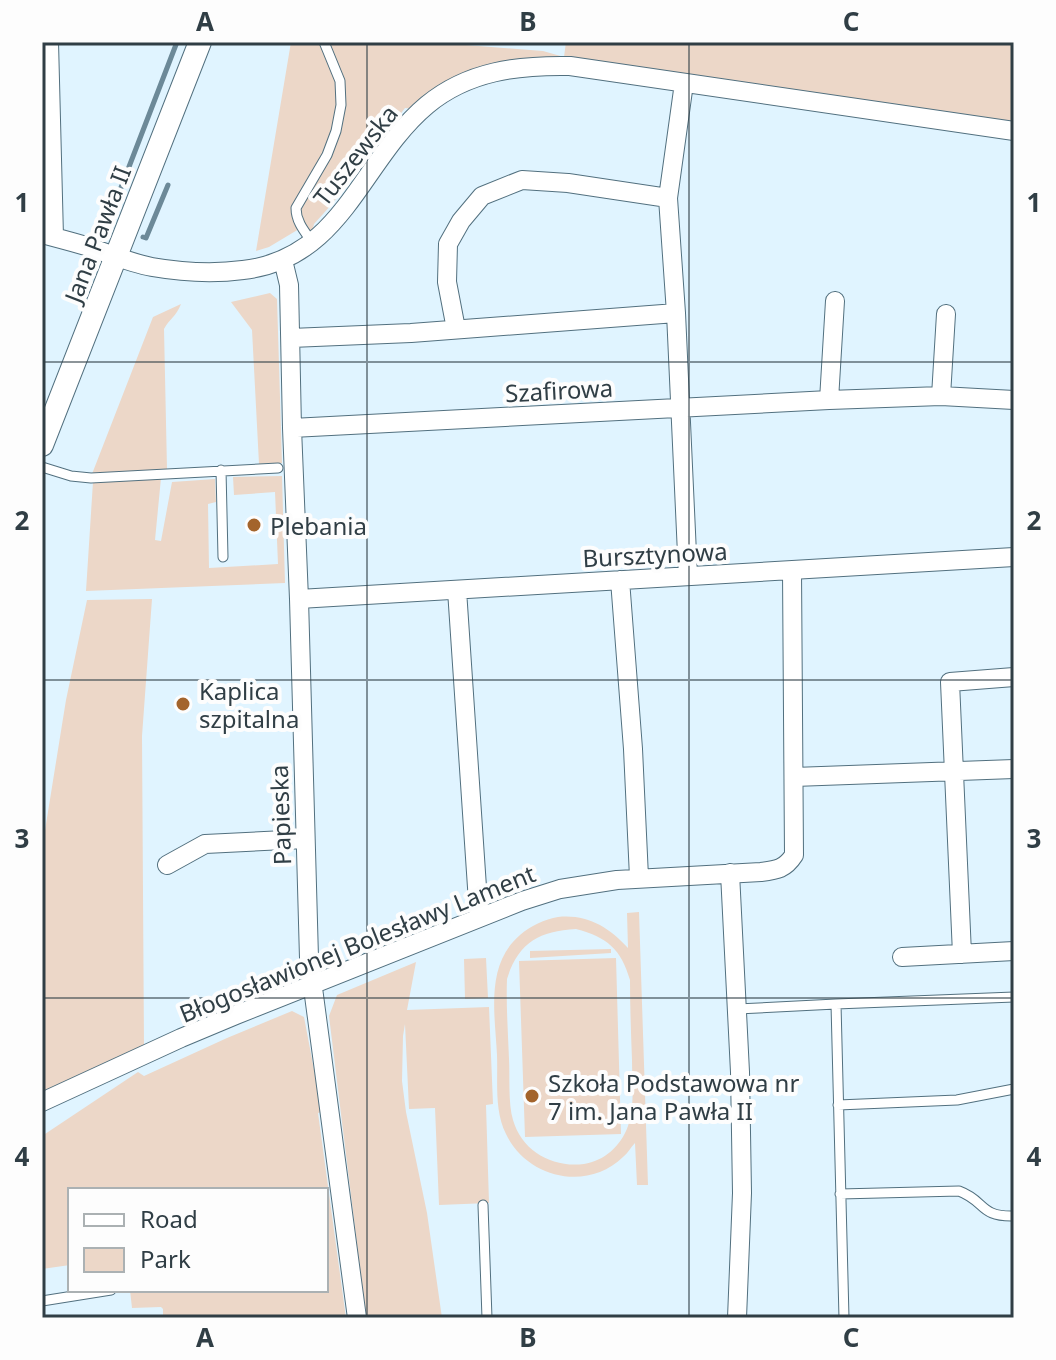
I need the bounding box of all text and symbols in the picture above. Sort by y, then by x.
text: A [196,3,214,39]
text: B [519,3,537,39]
text: C [843,3,859,39]
street label: Tuszewska [305,98,405,212]
street label: Jana Pawła II [55,161,138,309]
text: 1 [15,184,29,220]
text: 1 [1027,184,1041,220]
street label: Szafirowa [504,371,614,409]
text: 2 [15,502,30,538]
text: 2 [1027,502,1042,538]
place label: Plebania [270,509,367,542]
marker: Plebania [245,516,263,534]
street label: Bursztynowa [582,534,728,574]
place label: Kaplica szpitalna [199,674,299,735]
marker: Kaplica szpitalna [174,695,192,713]
street label: Papieska [262,764,298,866]
text: 3 [15,820,29,856]
text: 3 [1027,820,1041,856]
street label: Błogosławionej Bolesławy Lament [174,856,540,1030]
place label: Szkoła Podstawowa nr 7 im. Jana Pawła II [548,1066,799,1127]
marker: Szkoła Podstawowa nr 7 im. Jana Pawła II [523,1087,541,1105]
text: 4 [15,1138,30,1174]
text: 4 [1027,1138,1042,1174]
legend [68,1188,328,1292]
text: Road [140,1202,198,1235]
text: Park [140,1242,191,1275]
text: A [196,1319,214,1355]
text: B [519,1319,537,1355]
text: C [843,1319,859,1355]

